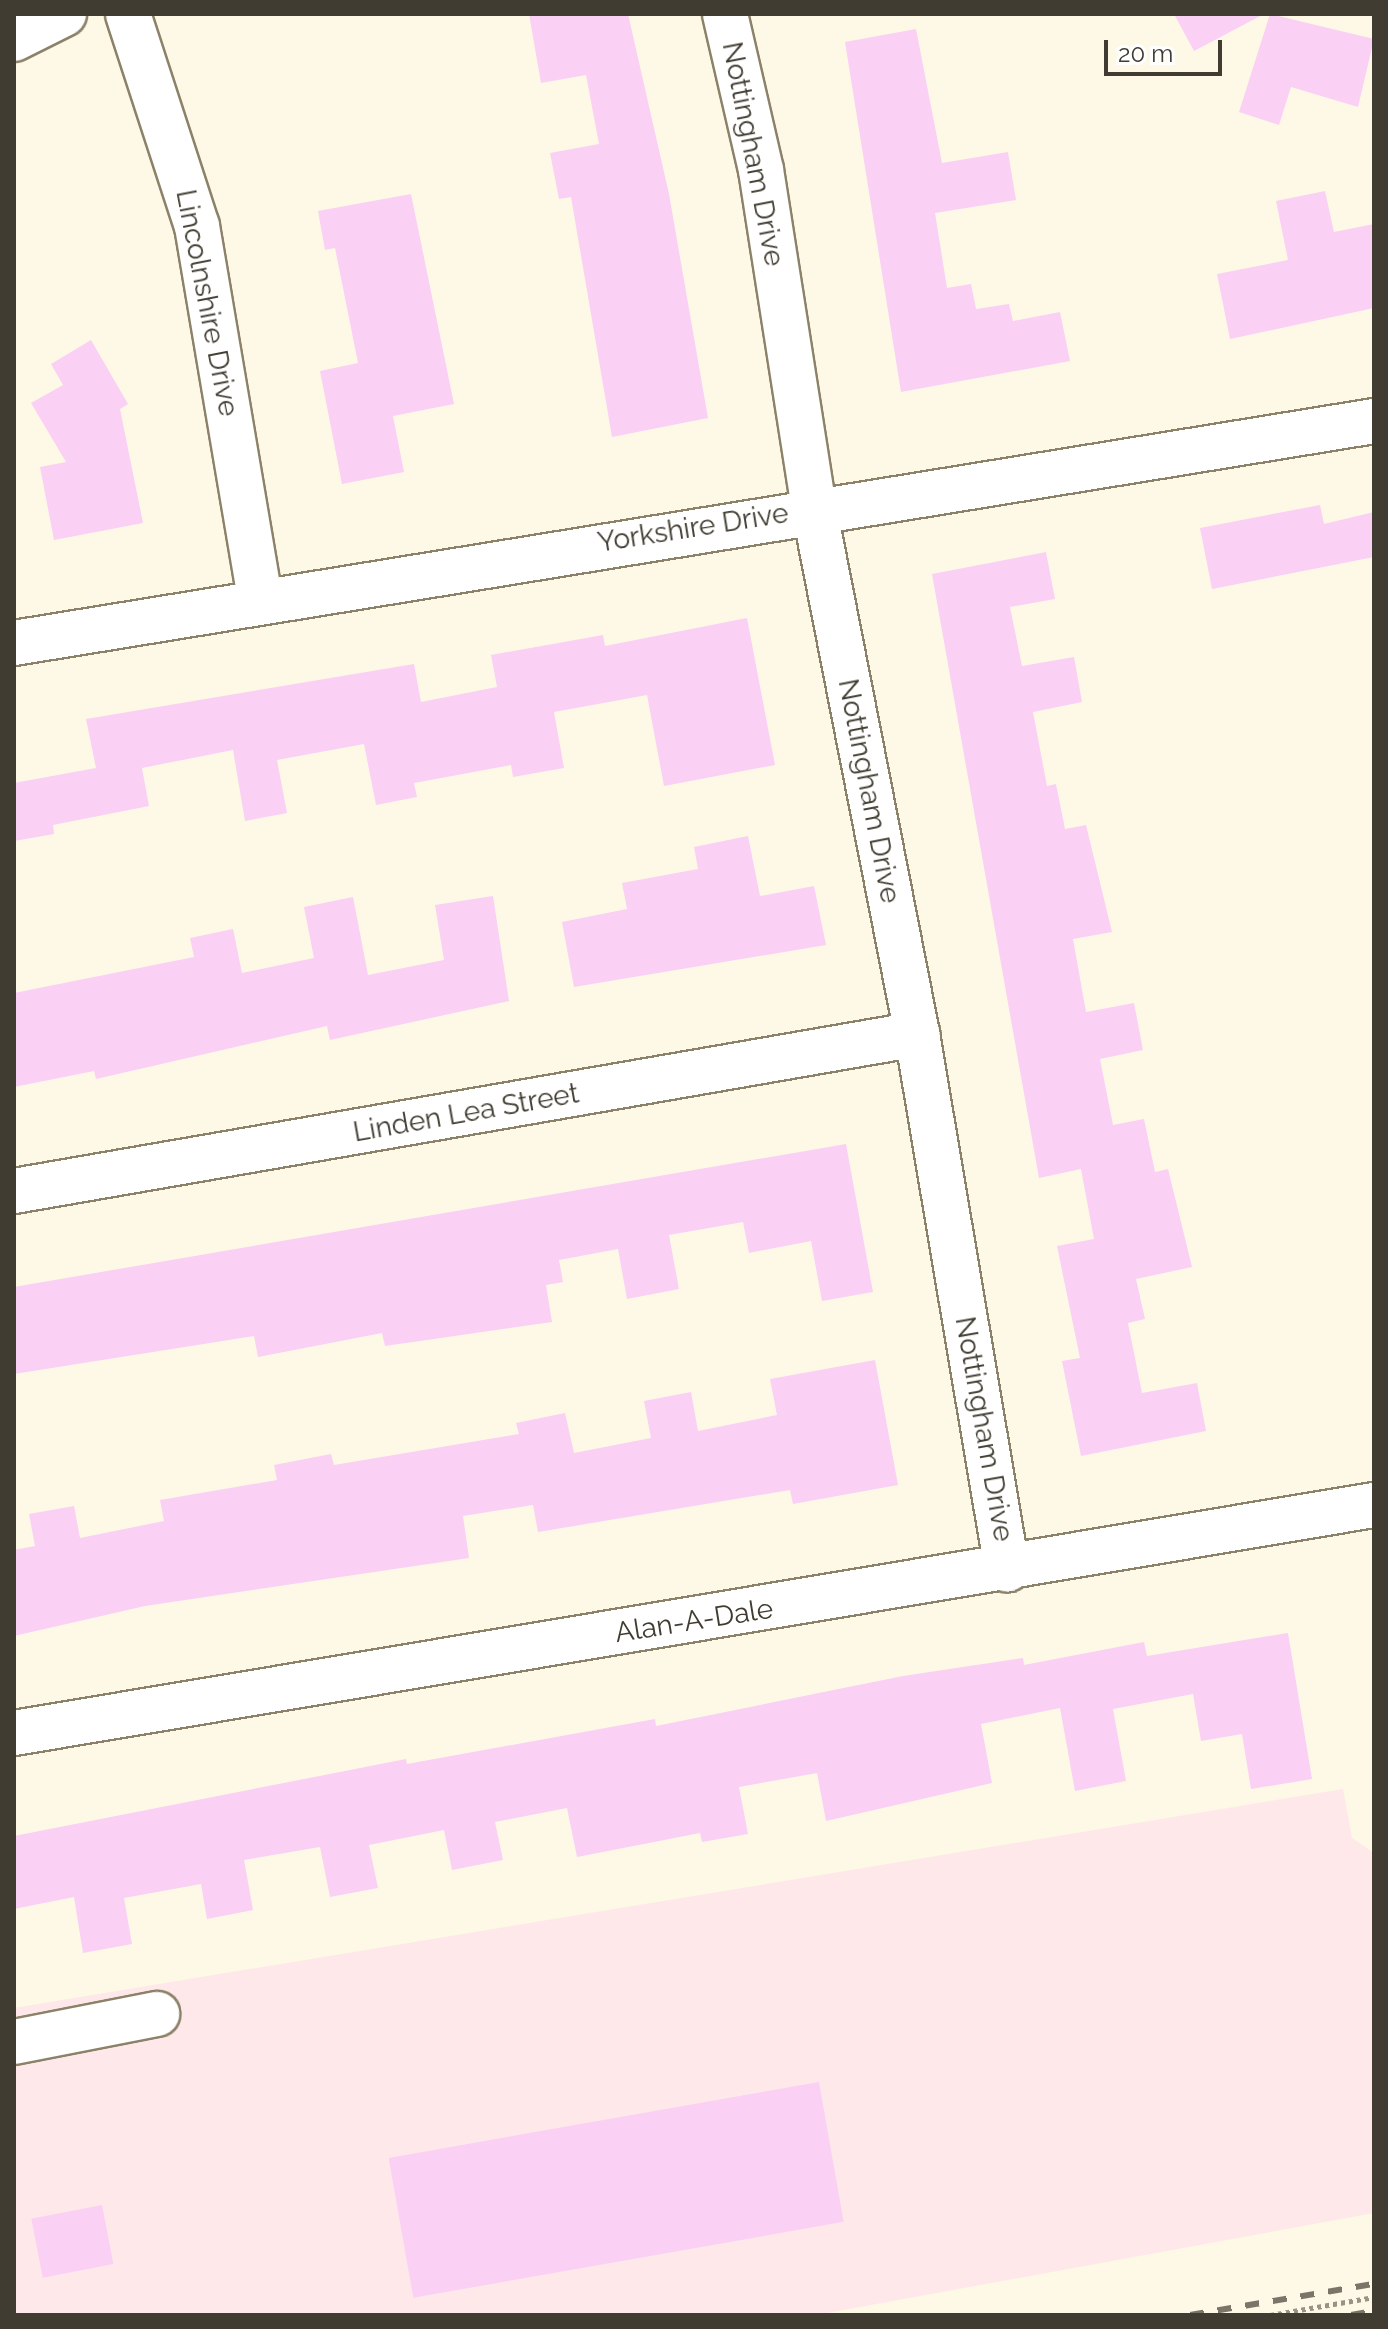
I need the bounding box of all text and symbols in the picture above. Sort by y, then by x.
scale bar [1108,24,1226,74]
street label: Nottingham Drive [715,39,791,269]
text: 20 m [1118,39,1173,68]
street label: Lincolnshire Drive [169,187,245,419]
street label: Yorkshire Drive [595,496,791,560]
street label: Nottingham Drive [831,676,907,906]
street label: Linden Lea Street [351,1077,581,1149]
street label: Nottingham Drive [948,1314,1020,1544]
street label: Alan-A-Dale [613,1592,775,1650]

